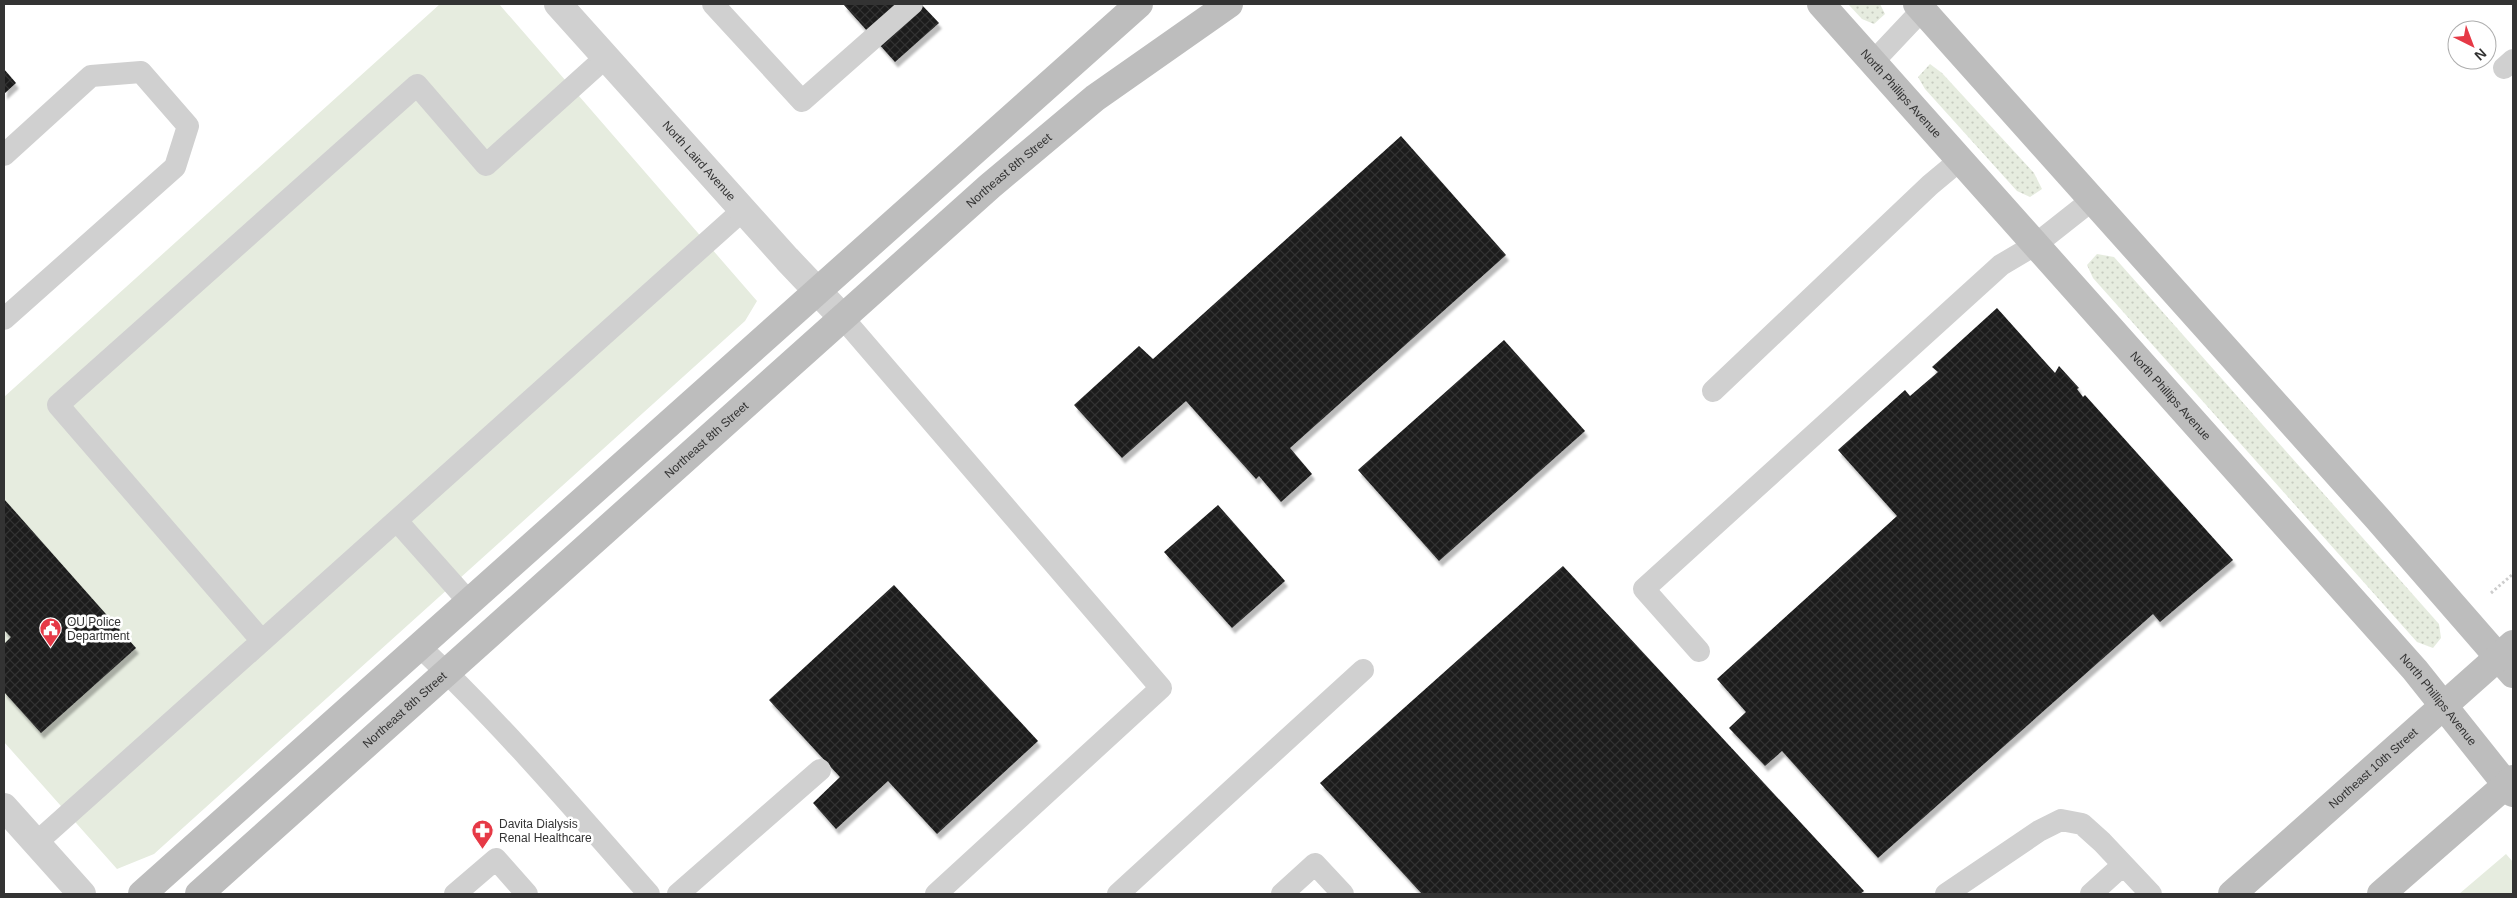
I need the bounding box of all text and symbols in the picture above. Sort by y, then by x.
north arrow [2447,20,2497,70]
text: N [2472,45,2490,64]
street label: North Phillips Avenue [1858,46,1944,141]
street label: North Laird Avenue [659,118,739,204]
street label: Northeast 8th Street [963,130,1055,211]
street label: North Phillips Avenue [2127,349,2214,443]
street label: Northeast 8th Street [662,398,752,481]
place label: OU Police Department [67,615,130,643]
public building icon: OU Police Department [39,617,63,648]
street label: North Phillips Avenue [2397,651,2480,749]
street label: Northeast 8th Street [360,668,450,751]
street label: Northeast 10th Street [2326,725,2421,812]
place label: Davita Dialysis Renal Healthcare [499,817,592,845]
pharmacy icon: Davita Dialysis Renal Healthcare [471,819,495,850]

